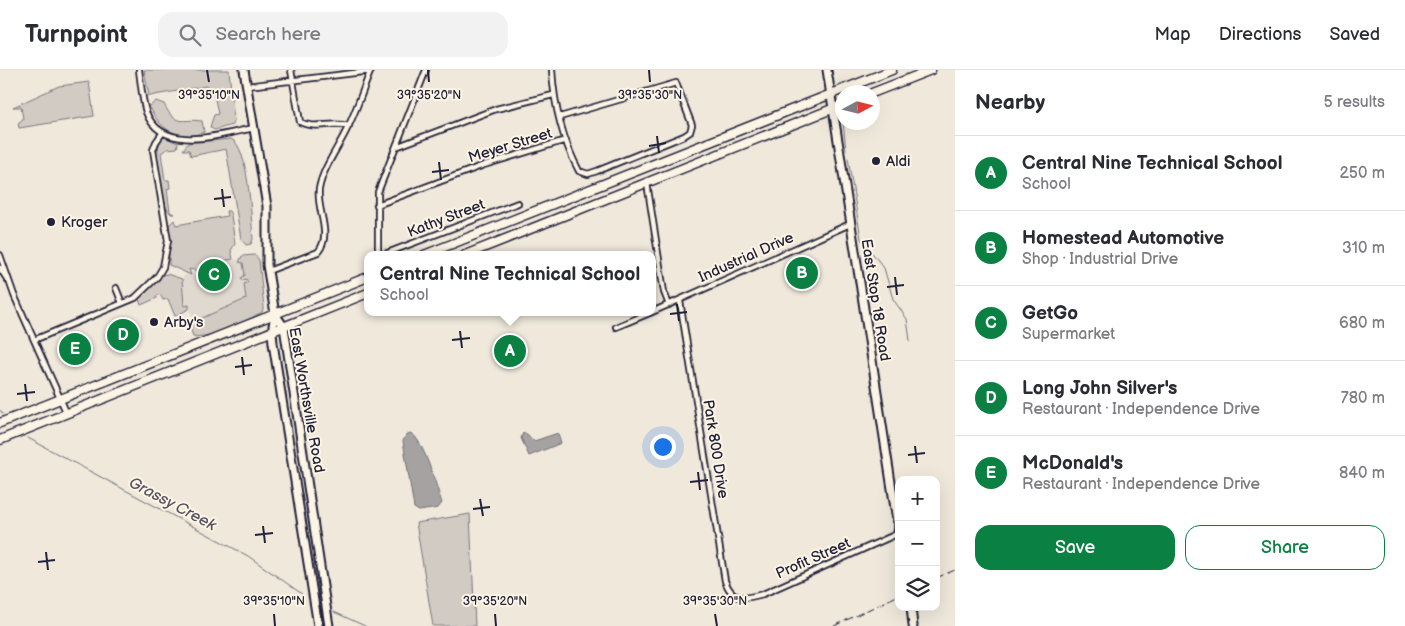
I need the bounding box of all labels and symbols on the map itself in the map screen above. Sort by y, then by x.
north arrow [835,85,880,130]
text: 39°35'10"N [178,88,240,103]
text: 39°35'20"N [397,88,461,103]
text: 39°35'30"N [618,88,682,103]
street label: Meyer Street [466,124,555,167]
place label: Aldi [886,152,911,171]
marker: Aldi [870,155,882,167]
street label: Kathy Street [405,195,488,242]
place label: Kroger [61,213,108,232]
marker: Kroger [45,216,57,228]
street label: Industrial Drive [696,228,797,287]
street label: East Stop 18 Road [856,238,895,363]
pin: B [786,254,818,292]
pin: C [198,256,230,294]
place label: Arby's [164,313,204,332]
pin: D [107,316,139,354]
marker: Arby's [148,316,160,328]
street label: East Worthsville Road [284,326,329,474]
pin: E [59,330,91,368]
pin: A [494,332,526,370]
street label: Park 800 Drive [698,398,733,500]
your location [650,434,676,460]
water label: Grassy Creek [125,473,220,536]
street label: Profit Street [773,533,854,583]
text: 39°35'10"N [243,594,305,609]
text: 39°35'20"N [463,594,527,609]
text: 39°35'30"N [683,594,747,609]

